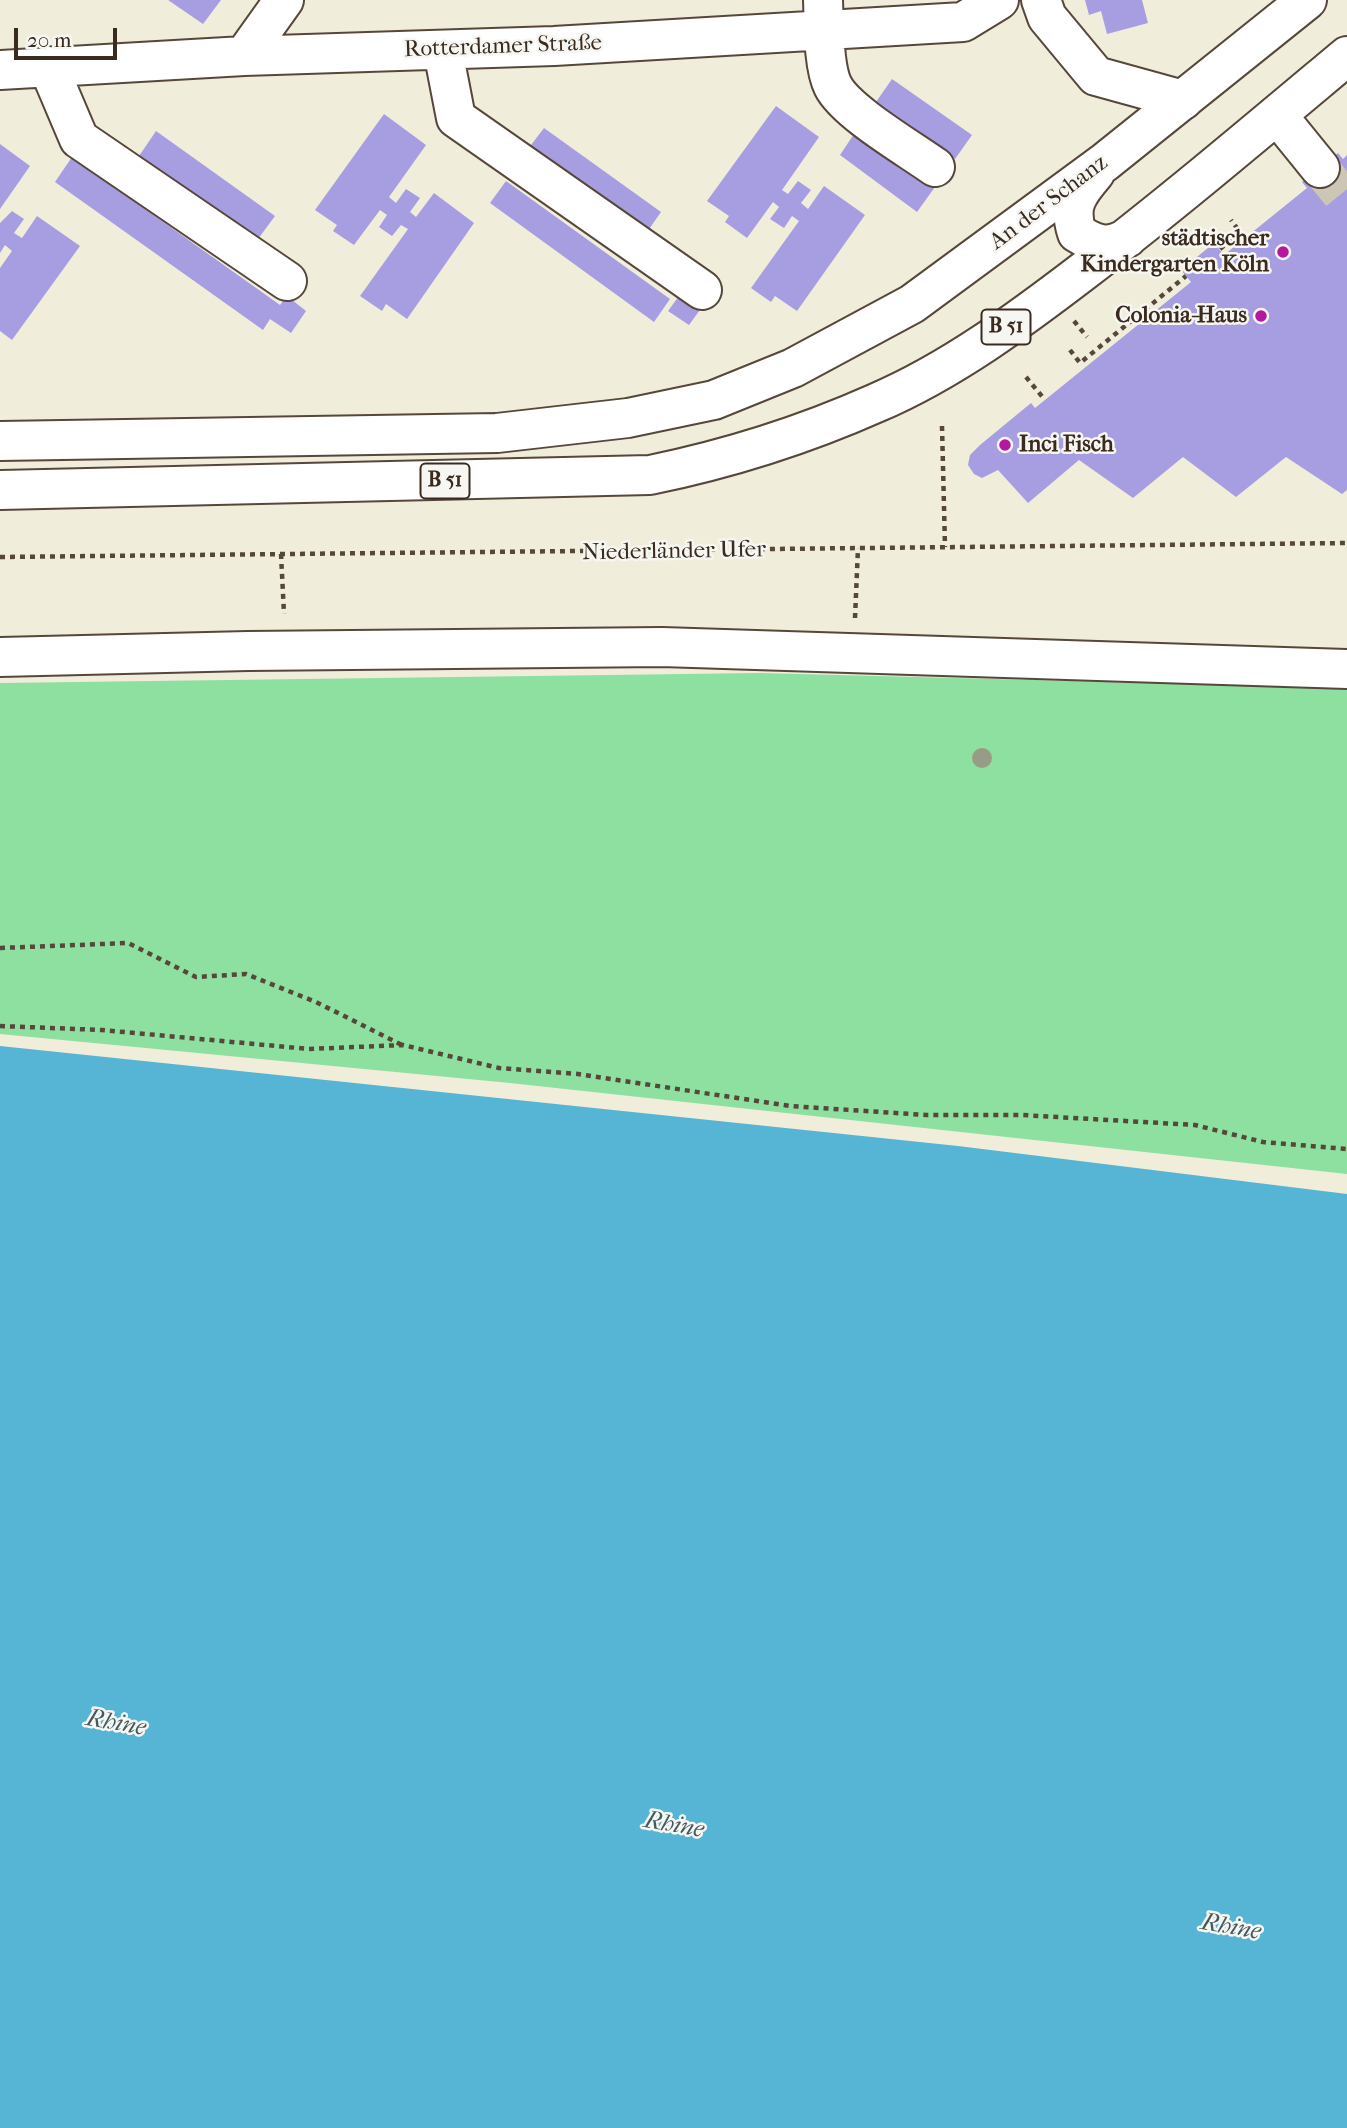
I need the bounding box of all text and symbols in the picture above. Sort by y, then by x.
scale bar [18,14,121,58]
text: 20 m [27,28,71,52]
street label: Rotterdamer Straße [404,30,602,64]
street label: An der Schanz [984,150,1114,256]
place label: städtischer Kindergarten Köln [1080,225,1269,279]
marker: städtischer Kindergarten Köln [1275,244,1291,260]
place label: Colonia-Haus [1115,302,1247,330]
marker: Colonia-Haus [1253,308,1269,324]
road number: B 51 [982,310,1030,344]
place label: Inci Fisch [1019,431,1114,459]
marker: Inci Fisch [997,437,1013,453]
road number: B 51 [420,463,470,498]
street label: Niederländer Ufer [582,537,766,567]
water label: Rhine [84,1705,148,1743]
water label: Rhine [642,1807,706,1845]
water label: Rhine [1199,1909,1263,1947]

